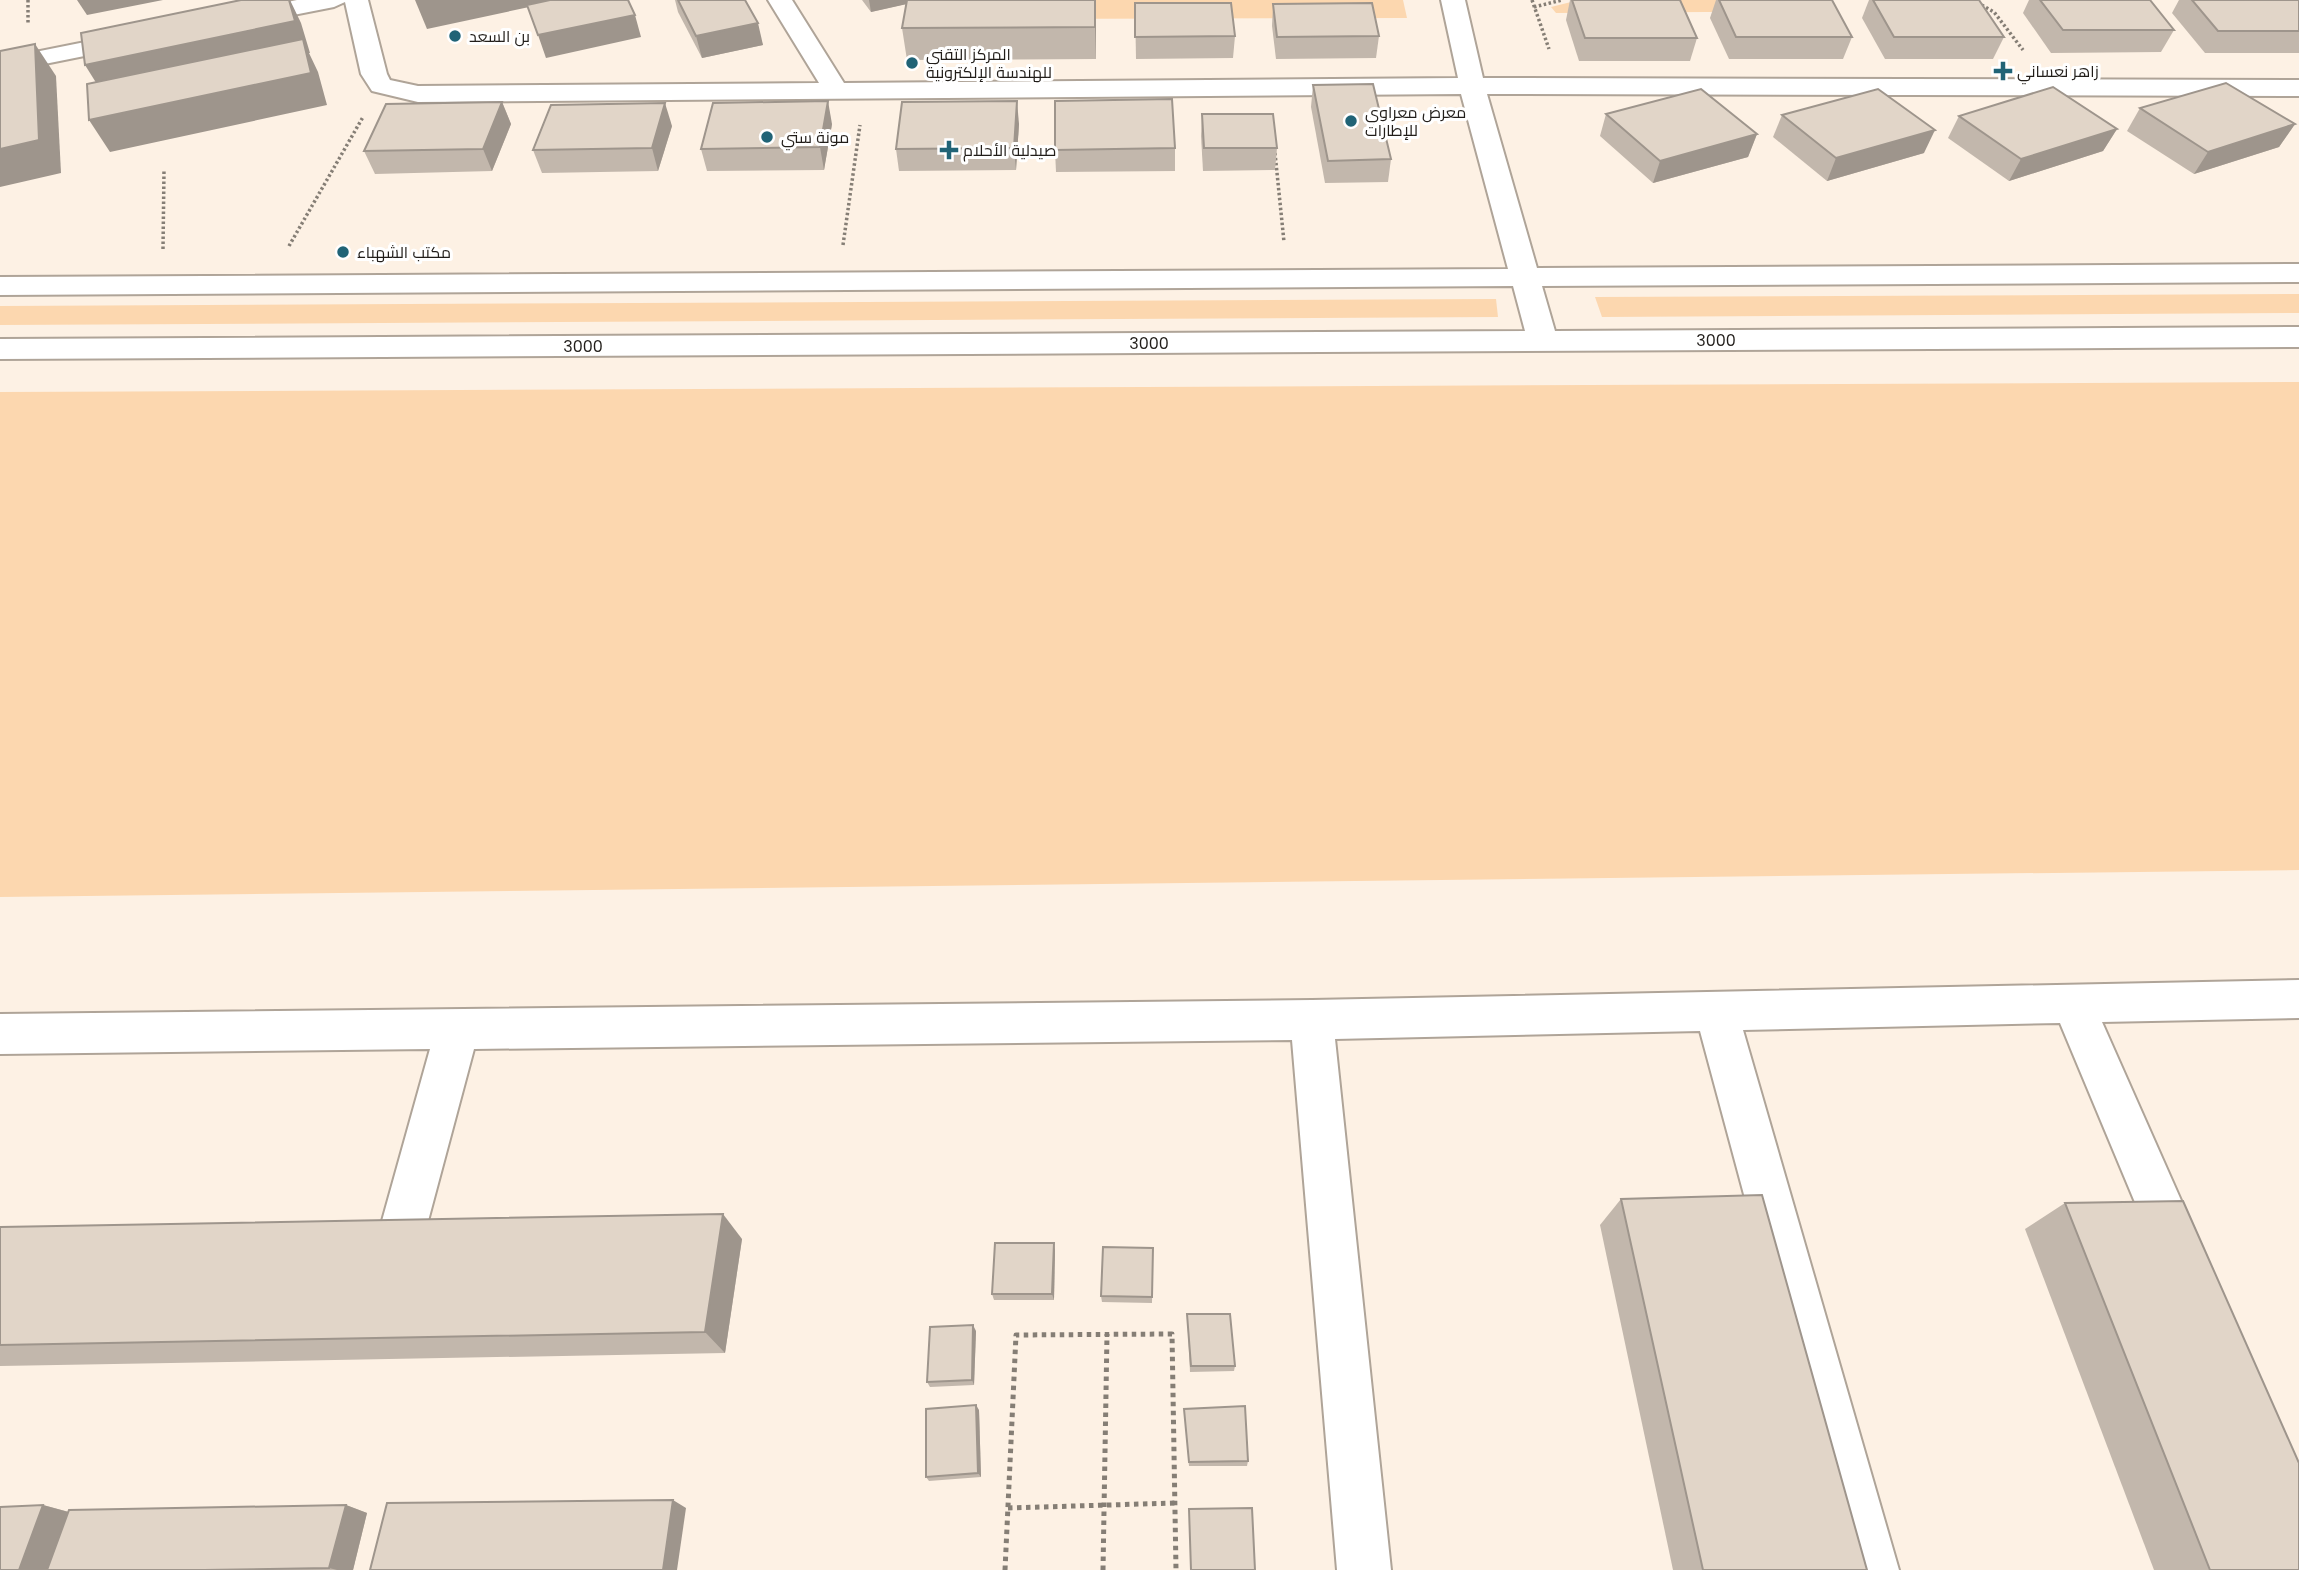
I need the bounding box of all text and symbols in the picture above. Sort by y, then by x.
place label: بن السعد [469,25,530,48]
marker: بن السعد [447,28,463,44]
place label: المركز التقني للهندسة الإلكترونية [926,43,1052,84]
marker: المركز التقني للهندسة الإلكترونية [904,55,920,71]
place label: زاهر نعساني [2017,60,2099,85]
marker: زاهر نعساني [1995,63,2011,79]
place label: معرض معراوي للإطارات [1365,101,1466,142]
marker: معرض معراوي للإطارات [1343,113,1359,129]
place label: مونة ستي [781,126,849,151]
marker: مونة ستي [759,129,775,145]
place label: صيدلية الأحلام [963,139,1056,162]
marker: صيدلية الأحلام [941,142,957,158]
place label: مكتب الشهباء [357,241,451,264]
marker: مكتب الشهباء [335,244,351,260]
street label: 3000 [1696,329,1736,352]
street label: 3000 [1129,332,1169,355]
street label: 3000 [563,335,603,358]

